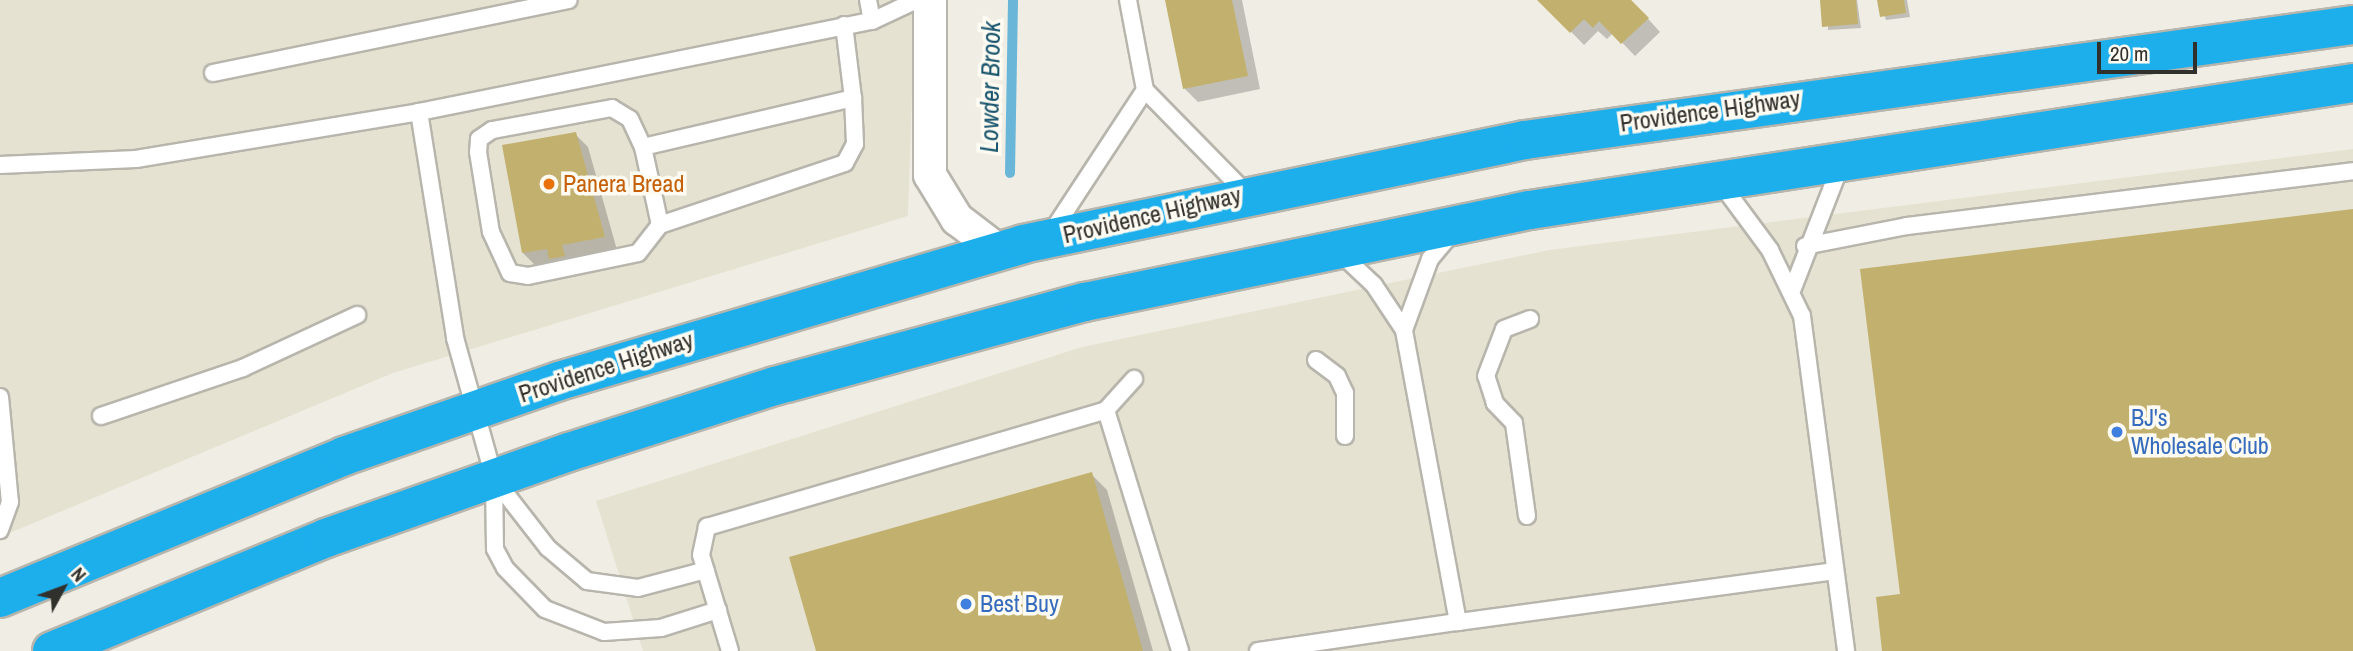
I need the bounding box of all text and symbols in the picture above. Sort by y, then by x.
water label: Lowder Brook [973,21,1007,153]
scale bar [2101,28,2201,72]
text: 20 m [2110,39,2148,68]
street label: Providence Highway [1618,84,1802,138]
place label: Panera Bread [563,170,684,198]
marker: Panera Bread [541,176,557,192]
street label: Providence Highway [1060,181,1244,249]
street label: Providence Highway [515,325,697,409]
place label: BJ's Wholesale Club [2131,404,2269,460]
marker: BJ's Wholesale Club [2109,424,2125,440]
north arrow [28,553,98,623]
text: N [65,561,92,587]
place label: Best Buy [980,590,1059,618]
marker: Best Buy [958,596,974,612]

